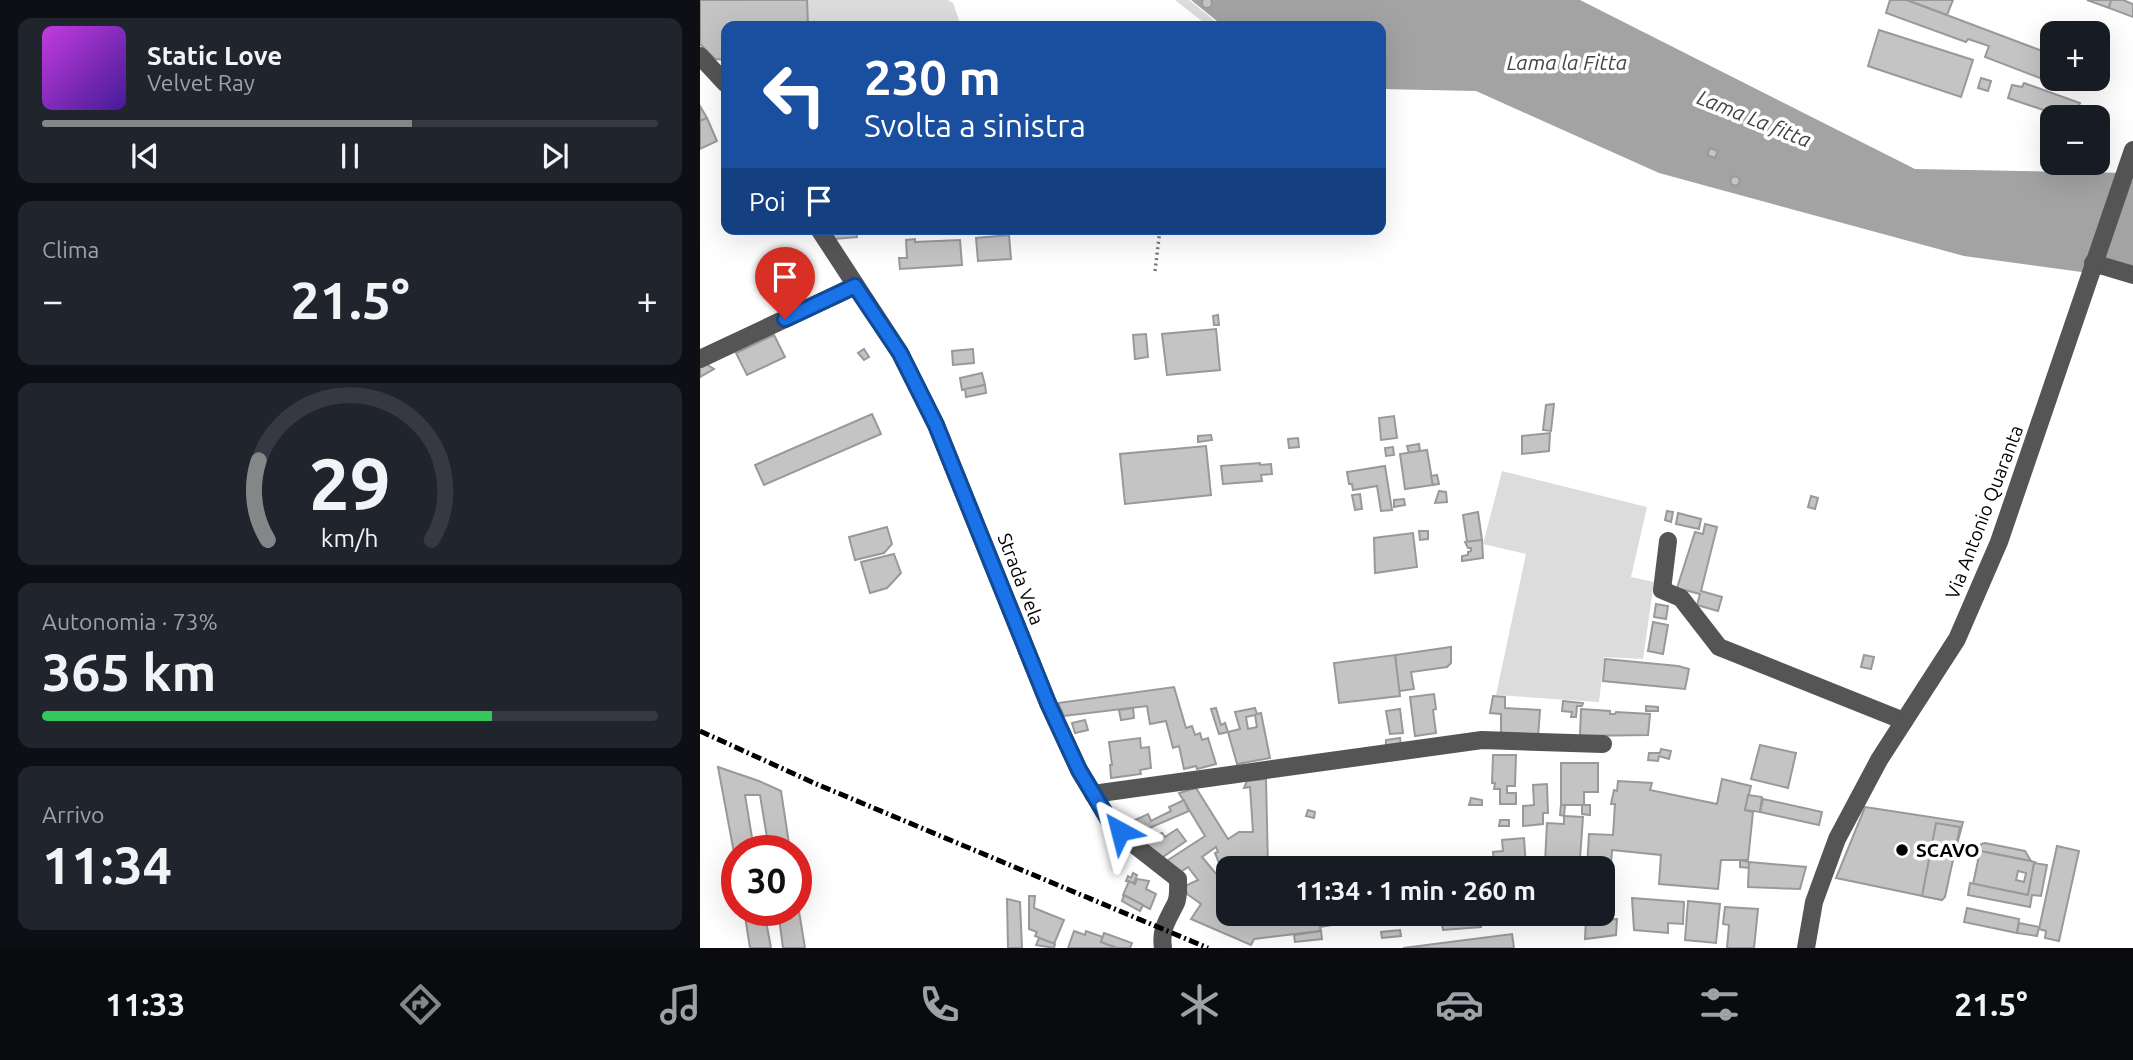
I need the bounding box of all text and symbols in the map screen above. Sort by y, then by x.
map controls [2040,21,2110,175]
button: + [2040,21,2110,91]
text: Static Love [147,41,282,70]
icon: left [749,49,840,140]
text: 230 m [864,49,1001,104]
water label: Lama la Fitta [1507,50,1627,74]
text: Velvet Ray [147,70,255,95]
water label: Lama La fitta [1694,84,1815,152]
button: − [2040,105,2110,175]
text: Svolta a sinistra [864,107,1086,143]
icon: previous [126,137,164,175]
icon: pause [331,137,369,175]
icon: next [536,137,574,175]
icon: arrive [800,182,838,220]
text: Poi [749,187,786,216]
text: Clima [42,237,99,262]
pin [755,247,815,319]
icon: arrive [766,258,804,296]
text: 21.5° [290,271,410,329]
text: − [42,279,63,321]
text: + [637,279,658,321]
street label: Via Antonio Quaranta [1941,422,2027,602]
text: 29 [309,442,391,524]
text: km/h [321,524,379,552]
street label: Strada Vela [993,530,1049,628]
text: Autonomia · 73% [42,609,218,634]
text: 365 km [42,643,216,701]
position arrow [1083,794,1157,868]
text: Arrivo [42,802,105,827]
speed limit sign: 30 [721,835,812,926]
text: 11:34 [42,836,172,894]
place label: SCAVO [1916,839,1979,861]
marker: SCAVO [1894,842,1910,858]
text: 11:34 · 1 min · 260 m [1295,876,1536,905]
icon: directions [396,980,445,1029]
icon: music [656,980,705,1029]
icon: phone [915,980,964,1029]
icon: climate [1175,980,1224,1029]
icon: car [1435,980,1484,1029]
icon: filters [1695,980,1744,1029]
text: 11:33 [105,986,185,1022]
text: 21.5° [1954,986,2028,1022]

